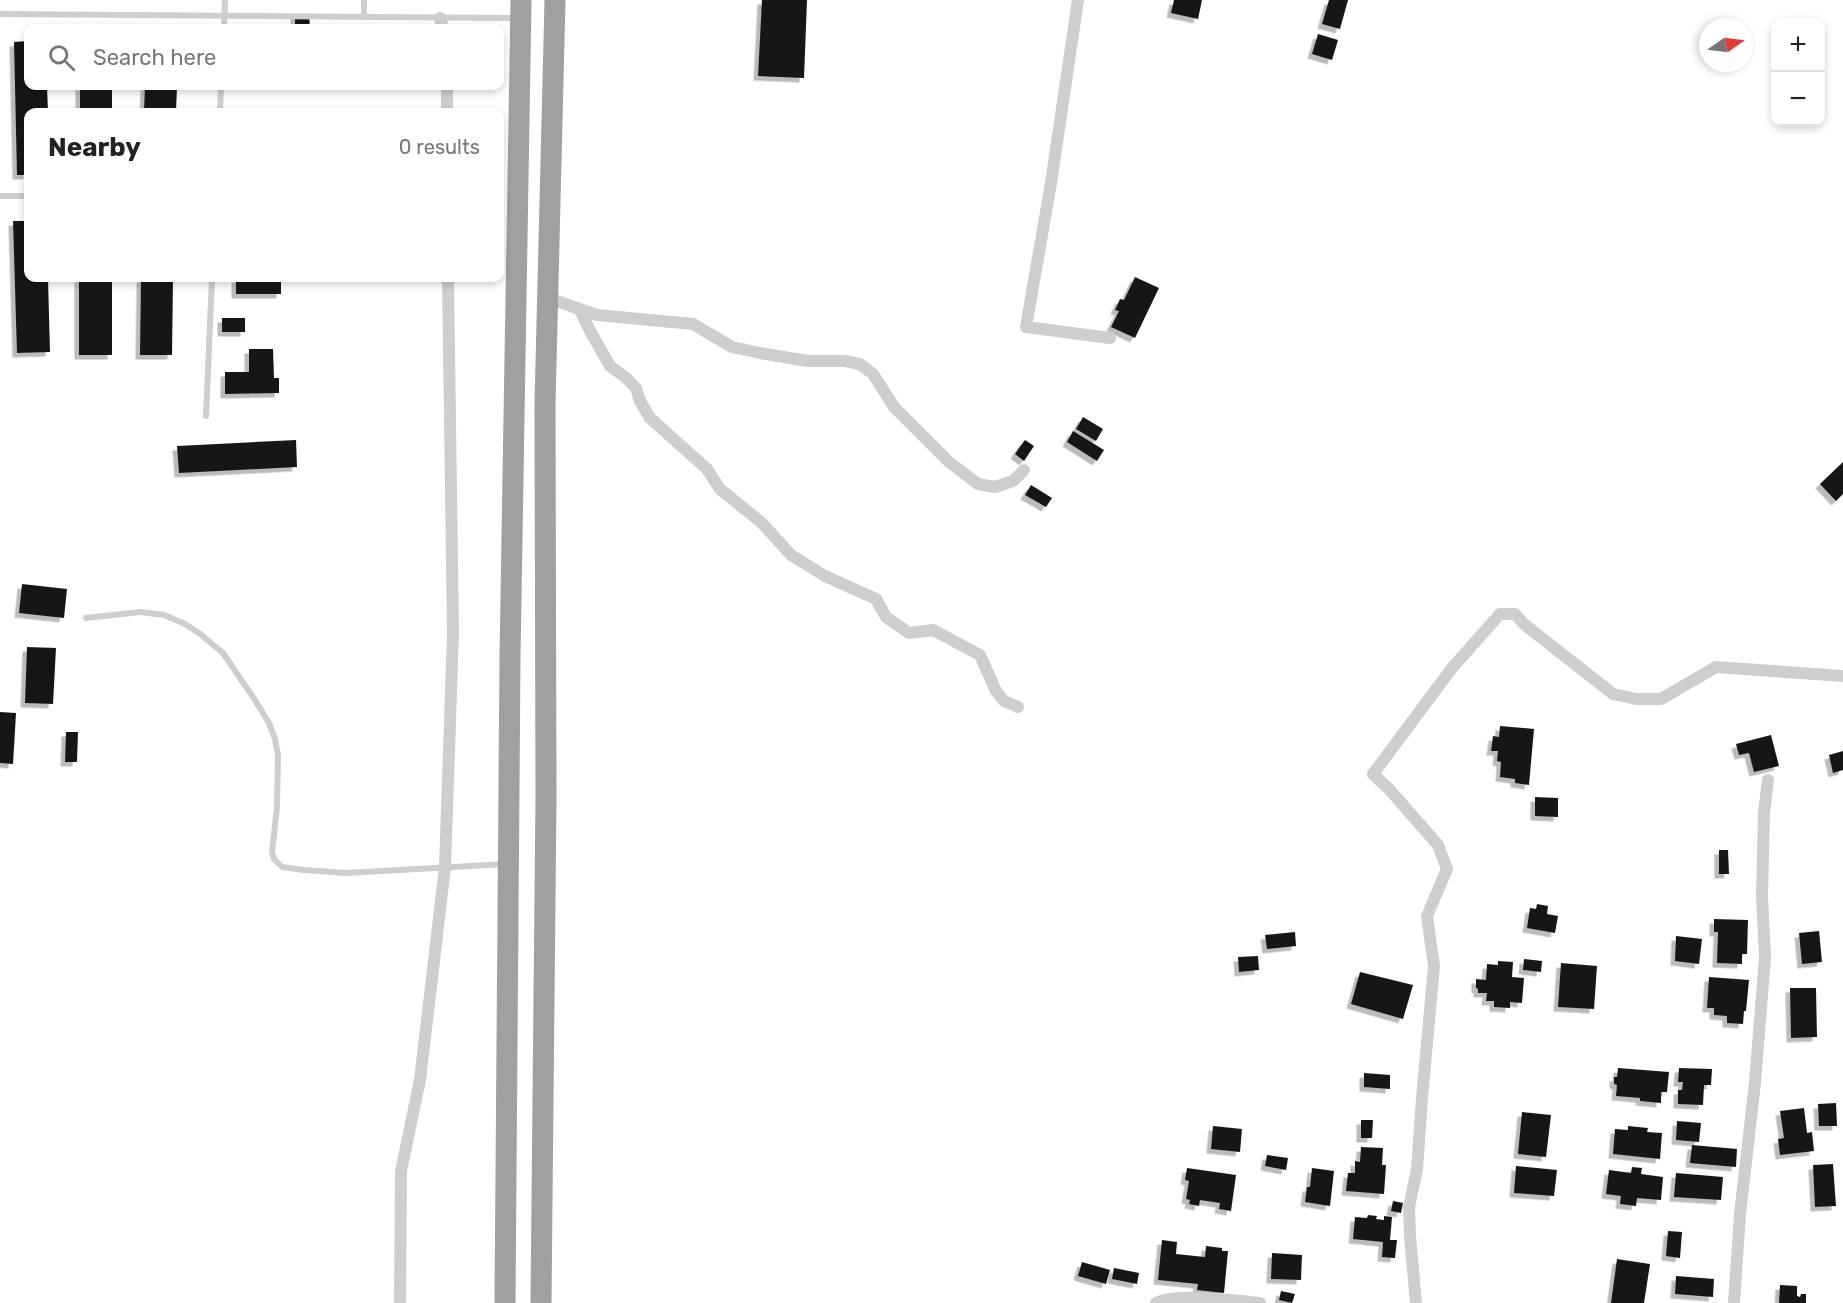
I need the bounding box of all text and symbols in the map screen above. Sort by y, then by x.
north arrow [1699,18,1753,72]
map controls [1771,18,1825,126]
button: + [1771,18,1825,72]
search box [24,24,504,90]
icon: search [45,41,78,74]
text: Search here [93,44,216,71]
button: − [1771,72,1825,126]
text: Nearby [48,132,141,163]
text: 0 results [399,135,480,159]

